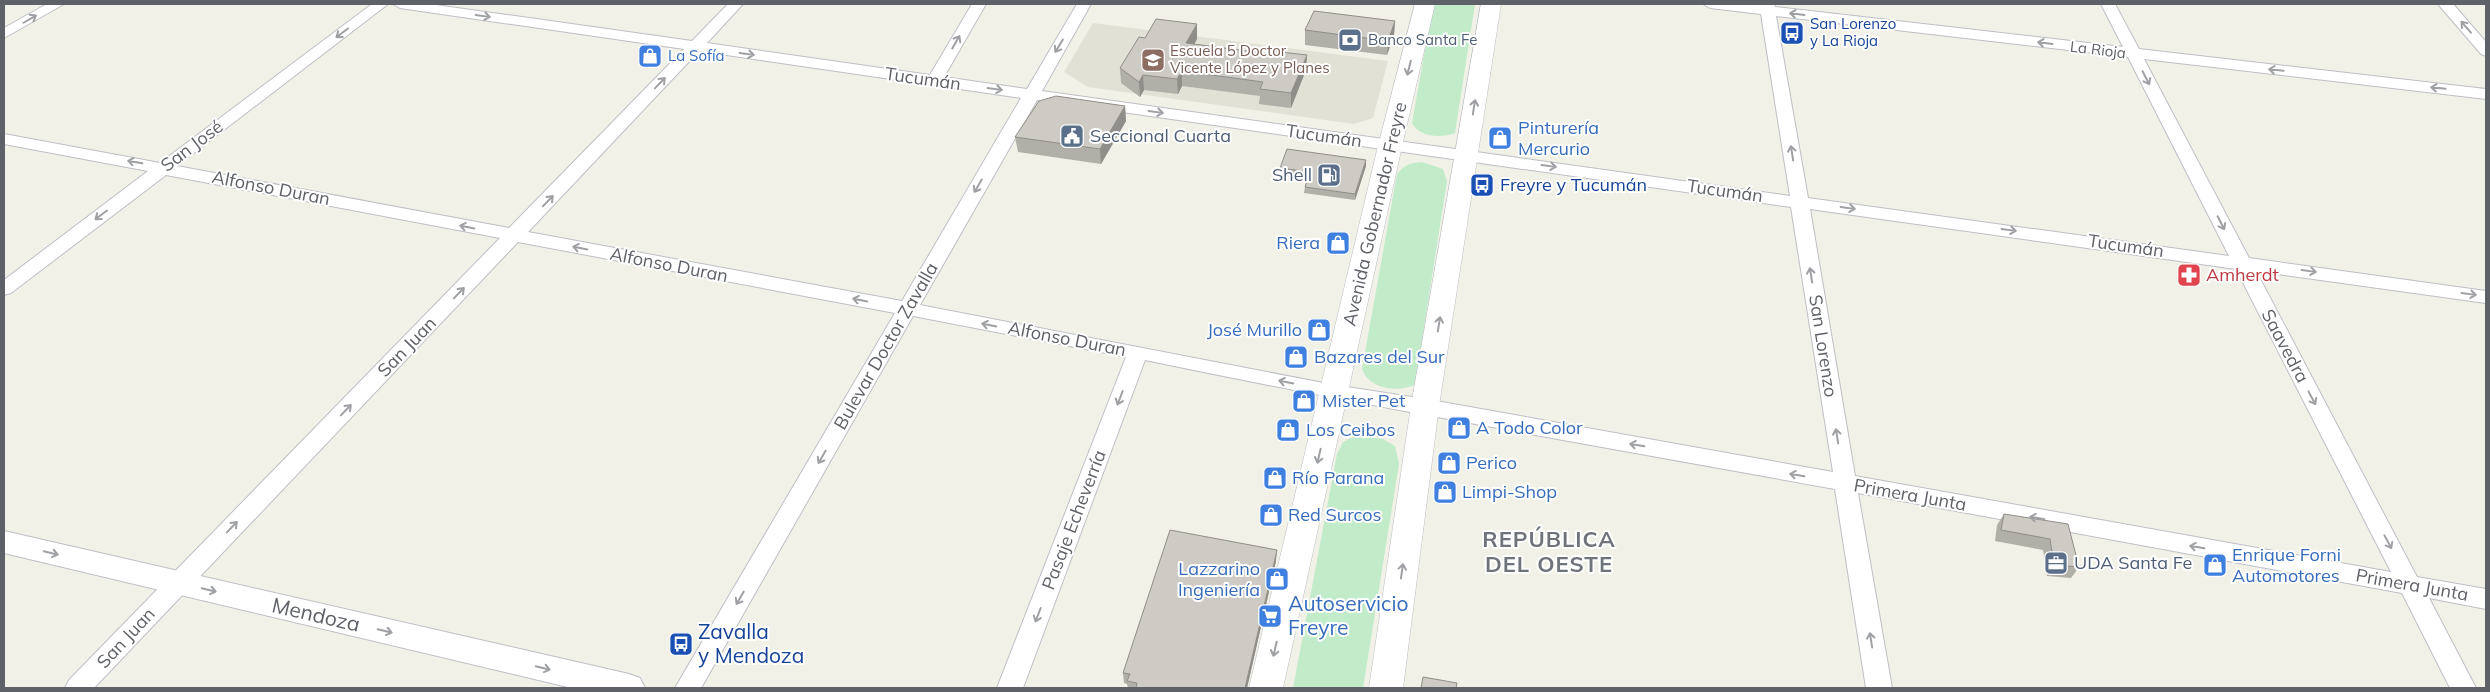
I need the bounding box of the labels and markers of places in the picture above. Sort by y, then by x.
place label: San Lorenzo y La Rioja [1810,14,1896,50]
bus stop icon: San Lorenzo y La Rioja [1779,20,1805,46]
bank icon: Banco Santa Fe [1337,27,1363,53]
place label: Banco Santa Fe [1368,30,1477,49]
place label: Escuela 5 Doctor Vicente López y Planes [1170,41,1330,77]
shop icon: La Sofía [637,43,663,69]
place label: La Sofía [668,46,725,65]
school or university icon: Escuela 5 Doctor Vicente López y Planes [1140,47,1166,73]
place label: Pinturería Mercurio [1518,116,1599,160]
public building icon: Seccional Cuarta [1059,123,1085,149]
place label: Seccional Cuarta [1090,124,1231,147]
shop icon: Pinturería Mercurio [1487,125,1513,151]
fuel station icon: Shell [1316,162,1342,188]
place label: Shell [1272,163,1312,186]
bus stop icon: Freyre y Tucumán [1469,172,1495,198]
place label: Freyre y Tucumán [1500,173,1647,196]
shop icon: Riera [1325,230,1351,256]
place label: Riera [1276,231,1320,254]
pharmacy icon: Amherdt [2176,262,2202,288]
place label: Amherdt [2206,263,2279,286]
shop icon: José Murillo [1306,317,1332,343]
place label: José Murillo [1207,318,1302,341]
shop icon: Bazares del Sur [1283,344,1309,370]
place label: Bazares del Sur [1314,345,1445,368]
shop icon: Mister Pet [1291,388,1317,414]
place label: Mister Pet [1322,389,1405,412]
shop icon: A Todo Color [1446,415,1472,441]
place label: A Todo Color [1476,416,1583,439]
shop icon: Los Ceibos [1275,417,1301,443]
place label: Los Ceibos [1306,418,1395,441]
shop icon: Perico [1436,450,1462,476]
place label: Perico [1466,451,1517,474]
shop icon: Río Parana [1262,465,1288,491]
place label: Río Parana [1292,466,1384,489]
shop icon: Limpi-Shop [1432,479,1458,505]
place label: Limpi-Shop [1462,480,1557,503]
shop icon: Red Surcos [1258,502,1284,528]
place label: Red Surcos [1288,503,1382,526]
place label: Enrique Forni Automotores [2232,543,2341,587]
office icon: UDA Santa Fe [2043,550,2069,576]
place label: UDA Santa Fe [2074,551,2192,574]
shop icon: Enrique Forni Automotores [2202,552,2228,578]
place label: Lazzarino Ingeniería [1178,557,1260,601]
shop icon: Lazzarino Ingeniería [1264,566,1290,592]
place label: Autoservicio Freyre [1288,590,1408,640]
supermarket icon: Autoservicio Freyre [1257,603,1283,629]
place label: Zavalla y Mendoza [698,618,804,668]
bus stop icon: Zavalla y Mendoza [668,631,694,657]

